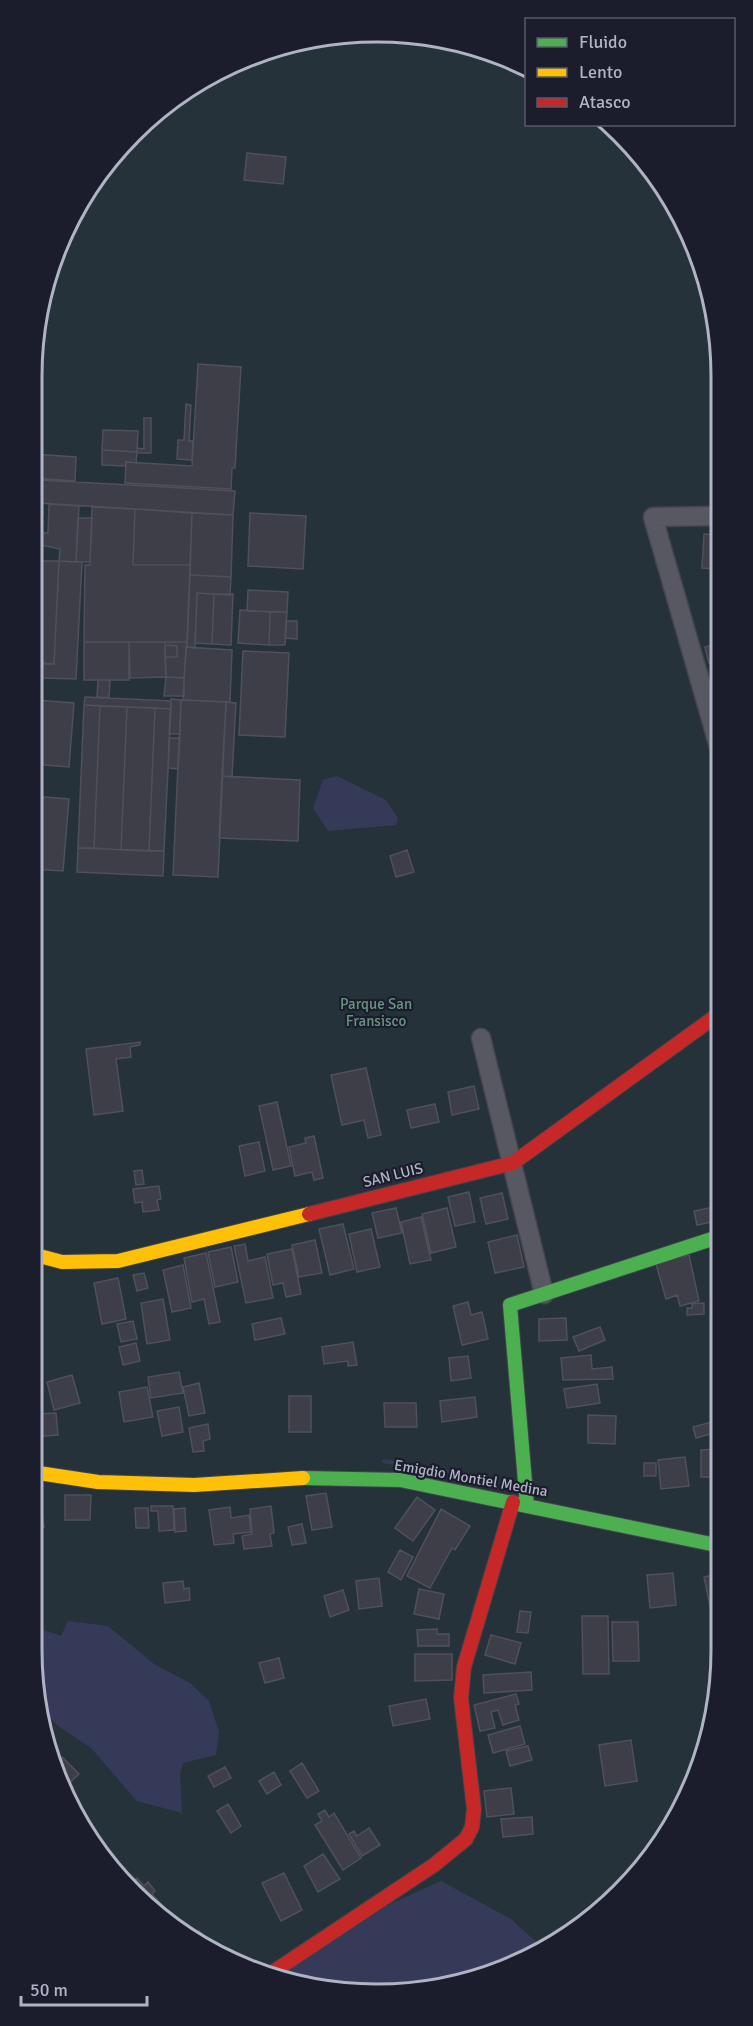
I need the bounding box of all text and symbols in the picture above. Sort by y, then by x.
legend [525,18,735,126]
text: Fluido [579,31,627,53]
text: Lento [579,61,622,83]
text: Atasco [579,91,631,113]
park label: Parque San Fransisco [340,995,412,1030]
street label: SAN LUIS [361,1159,425,1191]
street label: Emigdio Montiel Medina [393,1456,549,1500]
scale bar [21,1969,147,2007]
text: 50 m [30,1979,68,2001]

